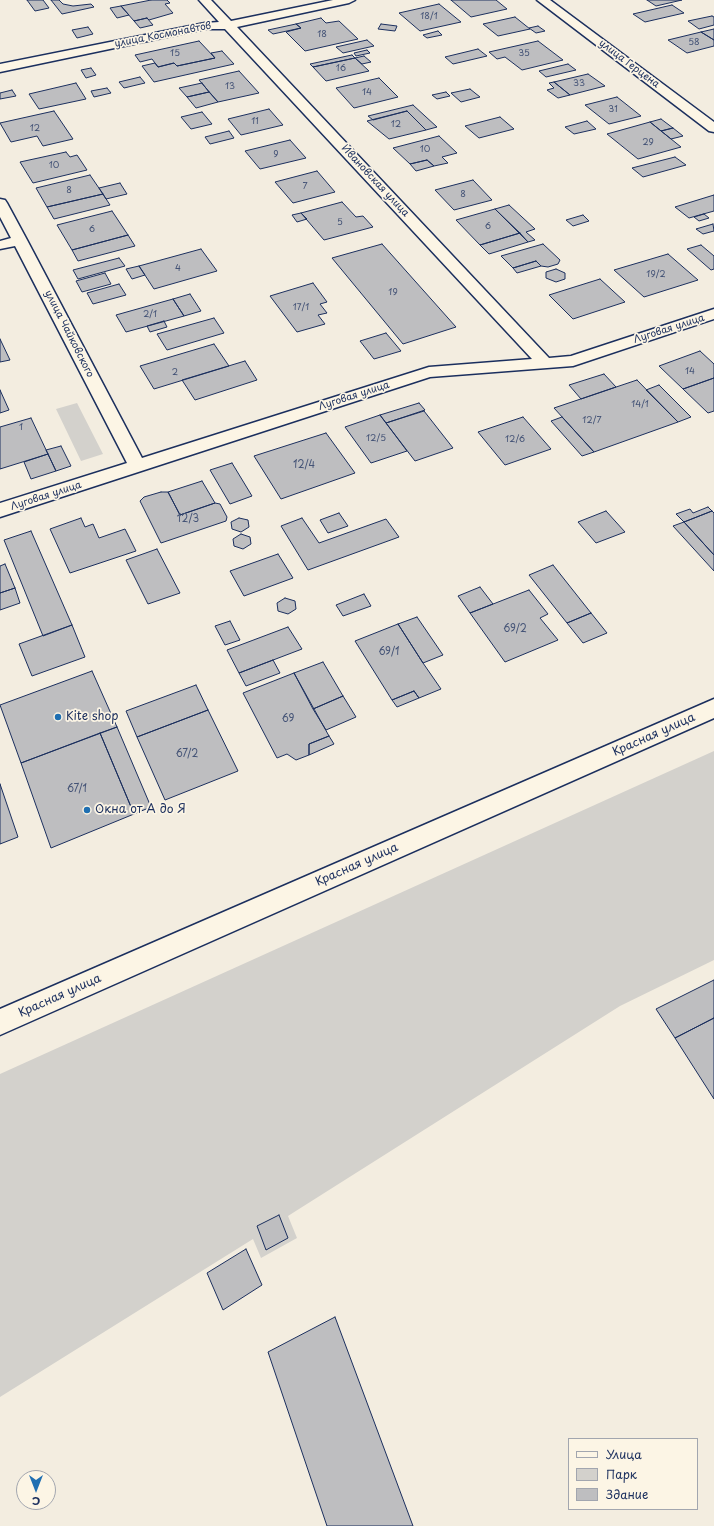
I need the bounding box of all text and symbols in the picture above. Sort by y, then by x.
house number: 18/1 [420,12,438,22]
street label: улица Космонавтов [114,20,212,50]
house number: 18 [317,30,327,40]
street label: улица Герцена [596,37,662,91]
house number: 58 [688,38,700,48]
house number: 15 [170,49,180,59]
house number: 35 [518,49,530,59]
house number: 16 [336,64,346,74]
house number: 33 [573,79,585,89]
house number: 13 [225,82,235,92]
house number: 14 [362,88,372,98]
house number: 31 [608,105,618,115]
house number: 11 [251,117,259,127]
house number: 12 [391,120,401,130]
house number: 12 [30,124,40,134]
house number: 29 [642,138,654,148]
street label: Ивановская улица [339,143,411,219]
house number: 10 [420,145,430,155]
house number: 9 [273,150,279,160]
house number: 10 [49,161,59,171]
house number: 7 [302,182,308,192]
house number: 8 [66,186,72,196]
house number: 8 [460,190,466,200]
house number: 5 [337,218,343,228]
house number: 6 [485,222,491,232]
house number: 6 [89,225,95,235]
house number: 4 [175,264,181,274]
house number: 19/2 [646,270,666,280]
street label: улица Чайковского [42,288,96,380]
house number: 19 [388,288,398,298]
house number: 17/1 [293,303,309,313]
house number: 2/1 [143,310,157,320]
street label: Луговая улица [632,312,706,346]
house number: 14 [685,367,695,377]
house number: 2 [172,368,178,378]
street label: Луговая улица [317,379,391,413]
house number: 14/1 [631,400,649,410]
house number: 12/7 [582,416,602,426]
house number: 1 [19,423,23,433]
house number: 12/5 [366,434,386,444]
house number: 12/6 [505,435,525,445]
house number: 12/4 [293,459,315,471]
street label: Луговая улица [9,479,83,513]
house number: 12/3 [177,513,199,525]
house number: 69/2 [503,623,527,635]
house number: 69/1 [378,646,400,658]
place label: Kite shop [66,710,119,724]
street label: Красная улица [610,710,698,760]
marker: Kite shop [53,712,63,722]
house number: 69 [282,713,294,725]
house number: 67/2 [176,748,198,760]
house number: 67/1 [67,783,87,795]
place label: Окна от А до Я [95,803,186,817]
marker: Окна от А до Я [82,805,92,815]
street label: Красная улица [313,840,401,890]
street label: Красная улица [16,971,104,1021]
legend [568,1438,698,1510]
text: Улица [606,1445,642,1463]
text: Парк [606,1465,637,1483]
north arrow [16,1470,56,1510]
text: Здание [606,1485,648,1503]
text: С [32,1493,40,1510]

